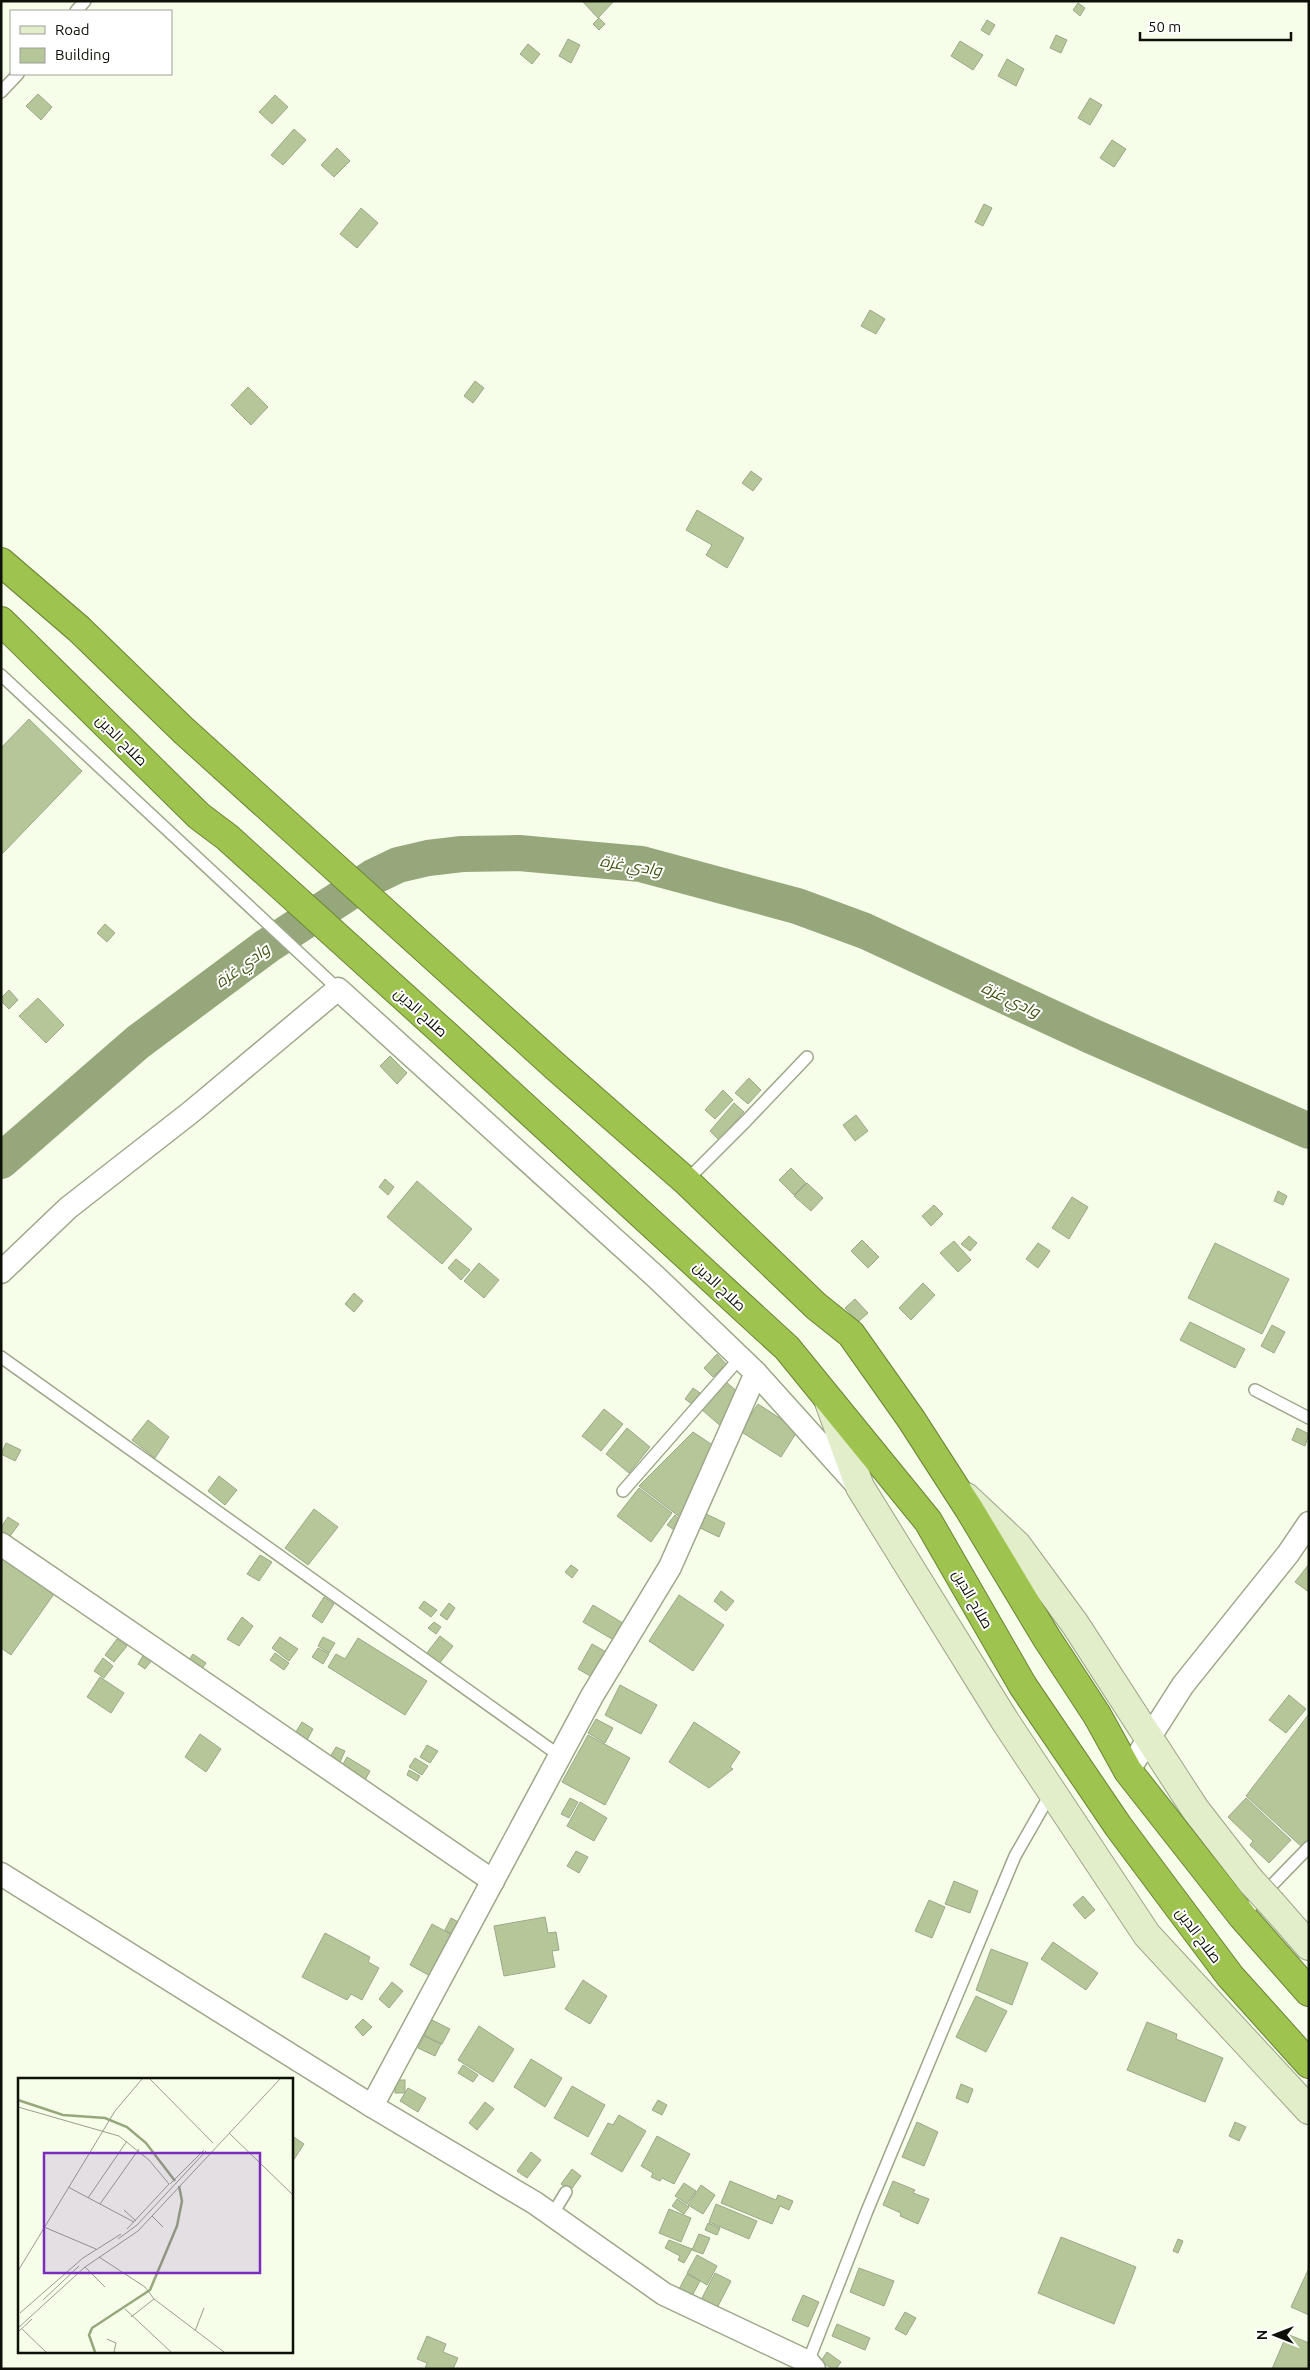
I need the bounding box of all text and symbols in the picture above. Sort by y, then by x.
legend [10,10,172,75]
scale bar [1140,10,1291,42]
text: 50 m [1148,18,1181,35]
text: Road [55,21,90,38]
text: Building [55,46,110,63]
street label: صلاح الدين [91,711,151,771]
water label: وادي غزة [598,851,665,883]
water label: وادي غزة [211,939,276,994]
water label: وادي غزة [977,978,1044,1025]
street label: صلاح الدين [389,984,451,1042]
street label: صلاح الدين [688,1258,750,1317]
street label: صلاح الدين [947,1567,997,1633]
street label: صلاح الدين [1170,1904,1225,1968]
inset map [18,2078,292,2352]
north arrow [1250,2310,1300,2360]
text: N [1254,2330,1270,2340]

